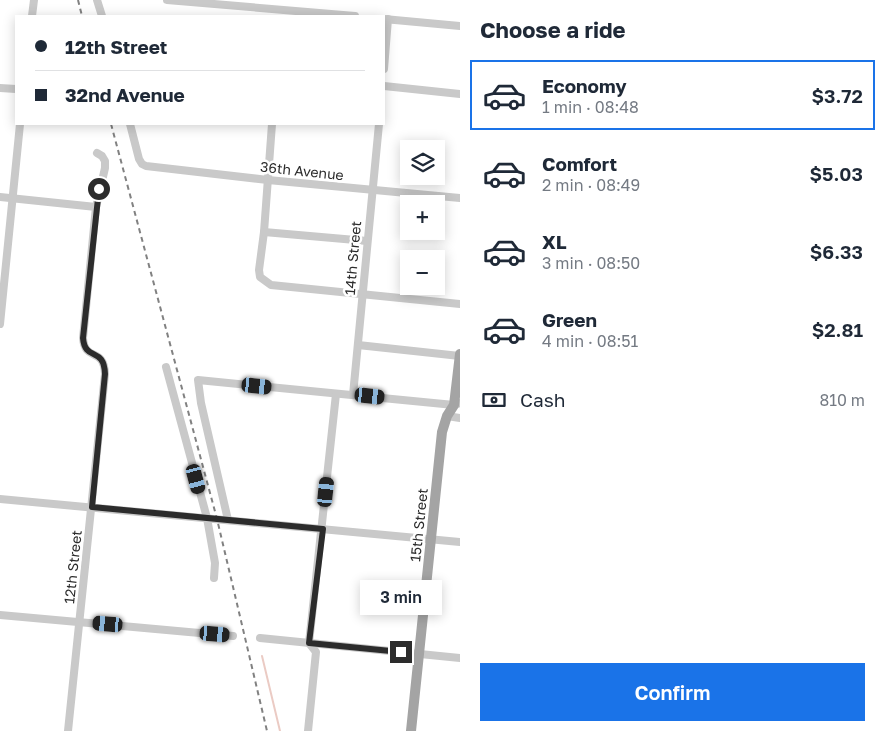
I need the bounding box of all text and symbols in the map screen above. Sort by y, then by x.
text: Choose a ride [480,16,626,43]
text: 12th Street [65,35,167,58]
icon: car [482,73,527,118]
text: Economy [542,74,627,97]
text: 32nd Avenue [65,83,185,106]
text: $3.72 [811,84,863,107]
text: 1 min · 08:48 [542,97,639,117]
map controls [400,140,445,295]
button: layers [400,140,445,185]
icon: car [482,151,527,196]
text: Comfort [542,152,617,175]
street label: 36th Avenue [259,158,345,183]
text: $5.03 [810,162,863,185]
text: 2 min · 08:49 [542,175,640,195]
route start [88,178,110,200]
button: + [400,195,445,240]
street label: 14th Street [341,220,364,296]
icon: car [482,229,527,274]
text: XL [542,230,567,253]
text: $6.33 [810,240,863,263]
button: − [400,250,445,295]
text: 3 min · 08:50 [542,253,640,273]
icon: car [482,307,527,352]
text: Green [542,308,597,331]
text: $2.81 [812,318,863,341]
text: 4 min · 08:51 [542,331,638,351]
car [241,377,272,395]
icon: cash [480,386,508,414]
car [354,387,385,405]
text: Cash [520,388,565,411]
text: 810 m [819,390,865,410]
car [184,463,207,495]
car [316,476,335,508]
street label: 15th Street [406,487,431,563]
street label: 12th Street [60,529,85,605]
callout: 3 min [360,580,442,614]
text: 3 min [380,587,422,607]
car [92,615,123,633]
car [199,625,230,643]
route end [390,641,412,663]
button: Confirm [480,663,865,721]

